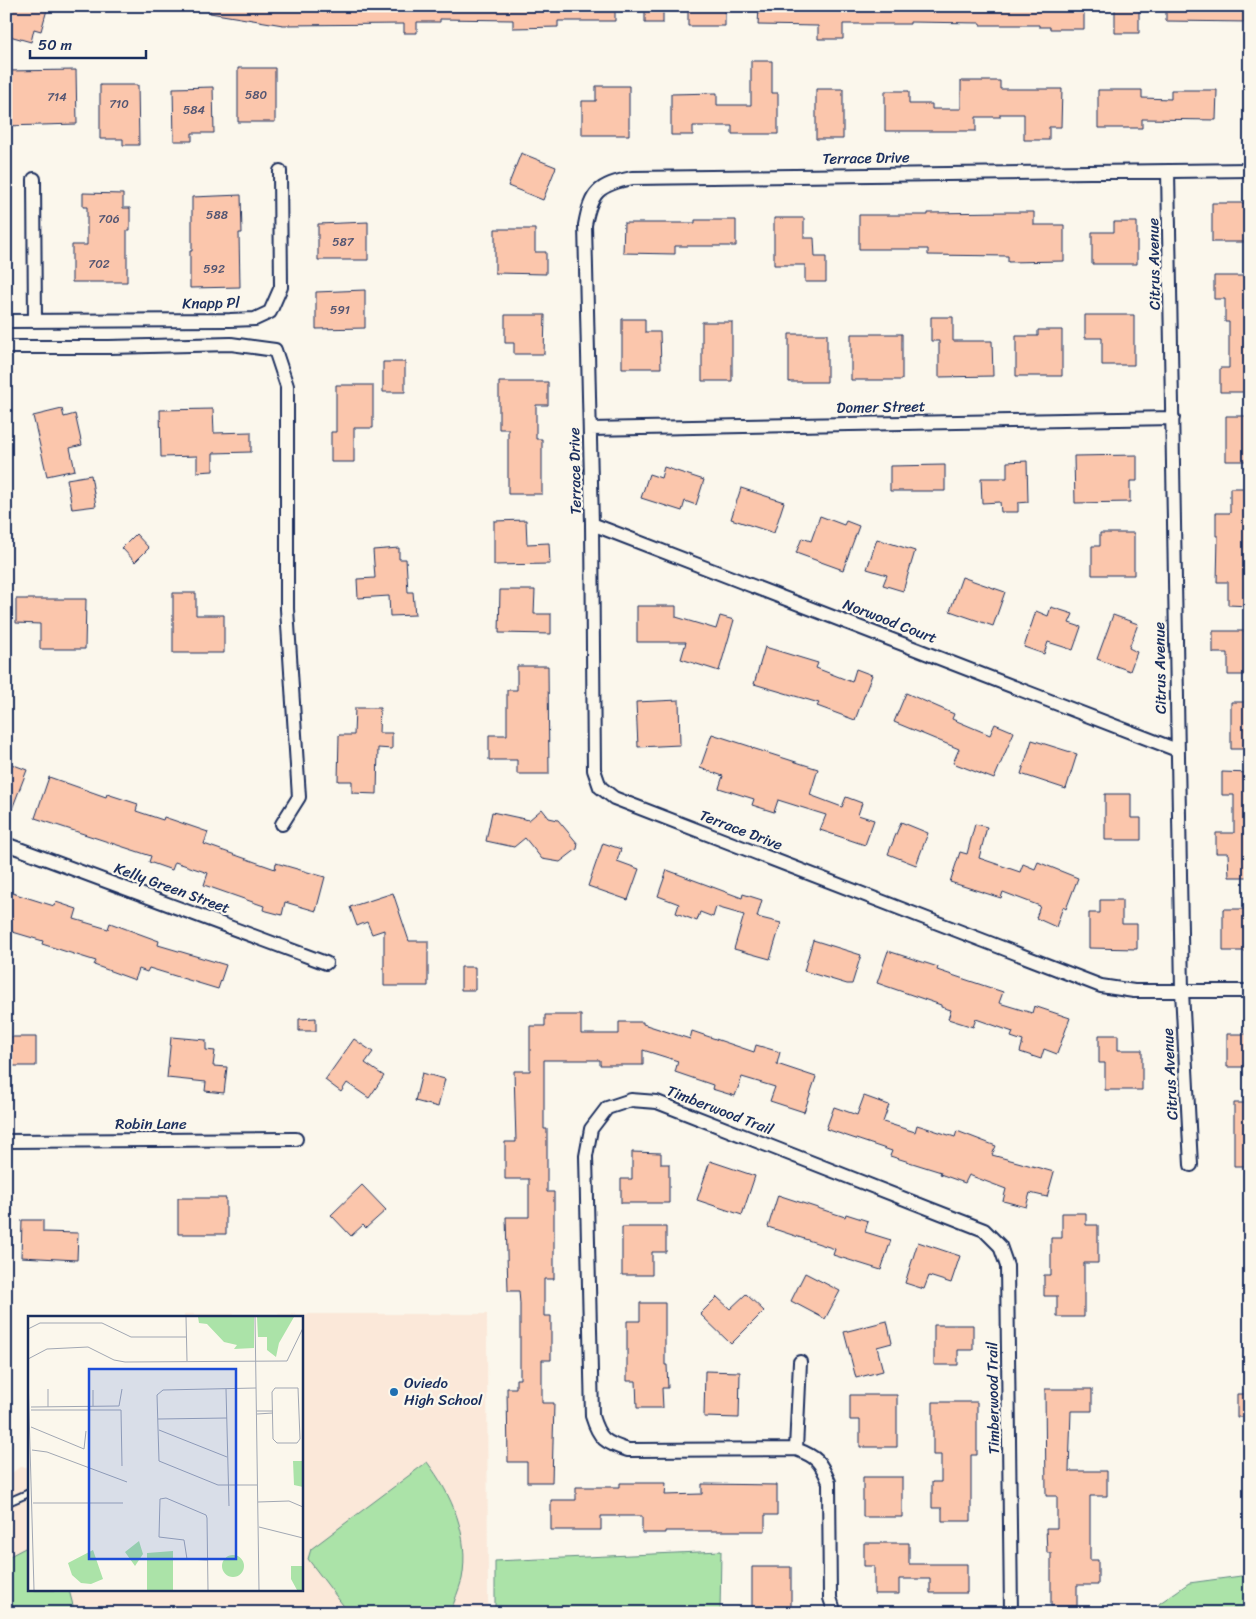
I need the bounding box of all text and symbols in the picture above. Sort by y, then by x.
scale bar [30,28,146,60]
text: 50 m [38,32,73,58]
house number: 580 [245,84,267,106]
house number: 714 [47,86,67,108]
house number: 710 [109,93,129,115]
house number: 584 [183,99,206,121]
street label: Terrace Drive [822,144,910,172]
house number: 588 [206,204,228,226]
house number: 706 [98,208,120,230]
street label: Citrus Avenue [1140,217,1168,310]
house number: 587 [332,231,355,253]
house number: 702 [88,253,110,275]
house number: 592 [203,258,225,280]
street label: Knapp Pl [182,289,241,317]
house number: 591 [330,299,350,321]
street label: Domer Street [836,393,926,421]
street label: Terrace Drive [561,427,589,515]
street label: Norwood Court [839,591,941,651]
street label: Citrus Avenue [1146,621,1174,714]
street label: Terrace Drive [696,802,787,858]
street label: Kelly Green Street [110,855,234,921]
street label: Citrus Avenue [1155,1027,1185,1121]
street label: Timberwood Trail [663,1078,778,1143]
street label: Robin Lane [115,1111,187,1137]
inset map [28,1316,302,1592]
street label: Timberwood Trail [979,1341,1007,1455]
place label: Oviedo High School [404,1370,483,1413]
marker: Oviedo High School [388,1386,400,1398]

